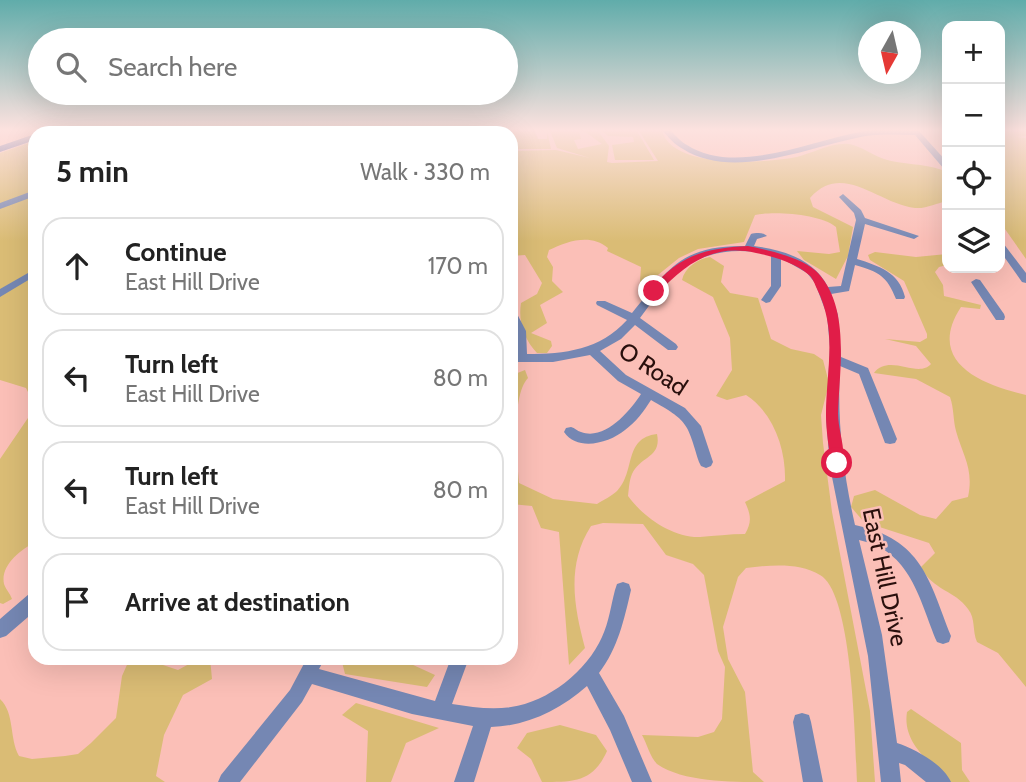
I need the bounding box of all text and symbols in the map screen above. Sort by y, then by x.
north arrow [858,21,921,84]
map controls [942,21,1005,273]
button: + [942,21,1005,84]
search box [28,28,518,105]
icon: search [52,48,90,86]
text: Search here [108,51,237,83]
button: − [942,84,1005,147]
button: locate [942,147,1005,210]
text: 5 min [56,153,129,190]
text: Walk · 330 m [360,158,490,186]
button: layers [942,210,1005,273]
text: Continue [125,236,227,268]
icon: ahead [58,247,96,285]
text: 170 m [428,252,488,280]
text: East Hill Drive [125,268,260,296]
route end [638,275,669,306]
street label: O Road [614,336,693,401]
text: Turn left [125,348,218,380]
icon: left [58,359,96,397]
text: 80 m [433,364,488,392]
text: East Hill Drive [125,380,260,408]
route start [821,447,852,478]
text: Turn left [125,460,218,492]
icon: left [58,471,96,509]
text: 80 m [433,476,488,504]
text: East Hill Drive [125,492,260,520]
street label: East Hill Drive [857,505,914,649]
icon: arrive [58,583,96,621]
text: Arrive at destination [125,586,350,618]

